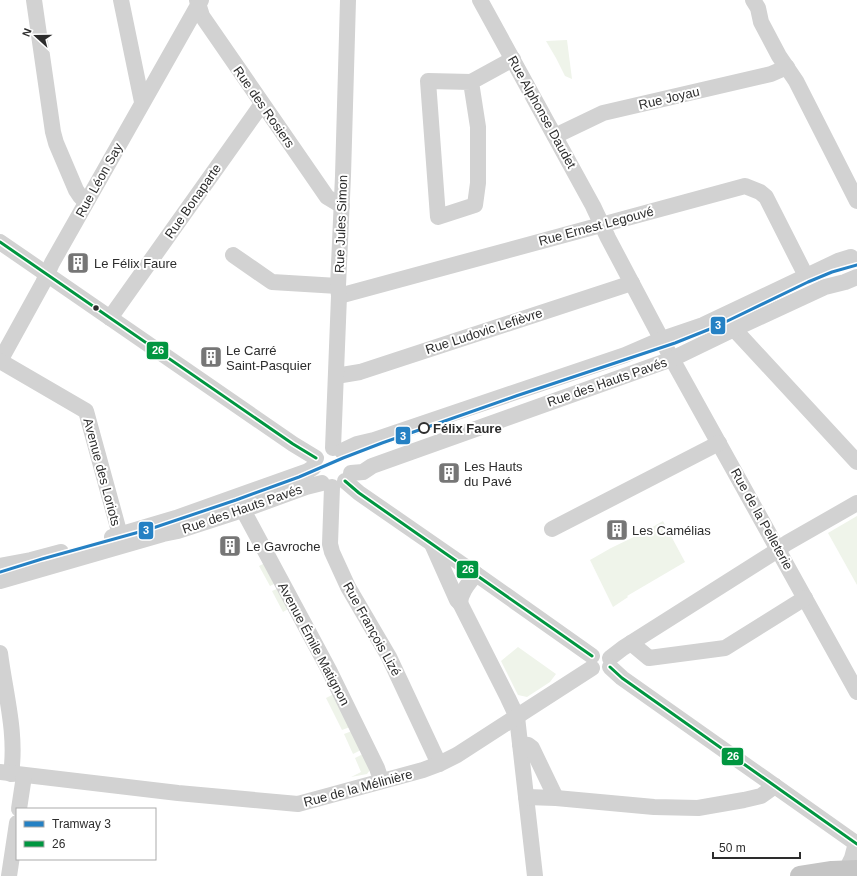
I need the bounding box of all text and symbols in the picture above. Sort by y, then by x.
north arrow [16,16,56,56]
text: N [20,27,34,38]
street label: Rue Alphonse Daudet [505,53,579,171]
street label: Rue des Rosiers [230,63,298,151]
street label: Rue Joyau [637,84,701,112]
street label: Rue Léon Say [72,140,126,220]
street label: Rue Bonaparte [162,161,224,241]
street label: Rue Jules Simon [332,175,350,273]
street label: Rue Ernest Legouvé [537,203,655,249]
building icon: Le Félix Faure [65,250,91,276]
place label: Le Félix Faure [94,256,177,271]
unlabelled marker [91,303,101,313]
street label: Rue Ludovic Lefièvre [424,305,544,357]
line badge: 3 [710,316,726,335]
text: 3 [715,319,721,331]
line badge: 26 [146,341,169,360]
place label: Le Carré Saint-Pasquier [226,343,312,373]
text: 26 [152,344,164,356]
building icon: Le Carré Saint-Pasquier [198,344,224,370]
street label: Rue des Hauts Pavés [545,354,669,410]
street label: Avenue des Loriots [80,416,124,528]
place label: Félix Faure [433,421,502,436]
marker: Félix Faure [418,422,430,434]
line badge: 3 [395,426,411,445]
text: 3 [400,430,406,442]
place label: Les Hauts du Pavé [464,459,523,489]
building icon: Les Hauts du Pavé [436,460,462,486]
street label: Rue de la Pelleterie [728,466,796,572]
street label: Rue des Hauts Pavés [180,481,304,537]
building icon: Les Camélias [604,517,630,543]
line badge: 3 [138,521,154,540]
place label: Les Camélias [632,523,711,538]
text: 3 [143,524,149,536]
building icon: Le Gavroche [217,533,243,559]
place label: Le Gavroche [246,539,320,554]
line badge: 26 [456,560,479,579]
text: 26 [462,563,474,575]
street label: Avenue Émile Matignon [275,580,353,708]
street label: Rue François Lizé [340,580,404,678]
line badge: 26 [721,747,744,766]
text: 26 [727,750,739,762]
street label: Rue de la Mélinière [302,766,414,810]
legend [16,808,156,860]
text: Tramway 3 [52,817,111,831]
scale bar [713,834,800,860]
text: 26 [52,837,66,851]
text: 50 m [719,841,746,855]

